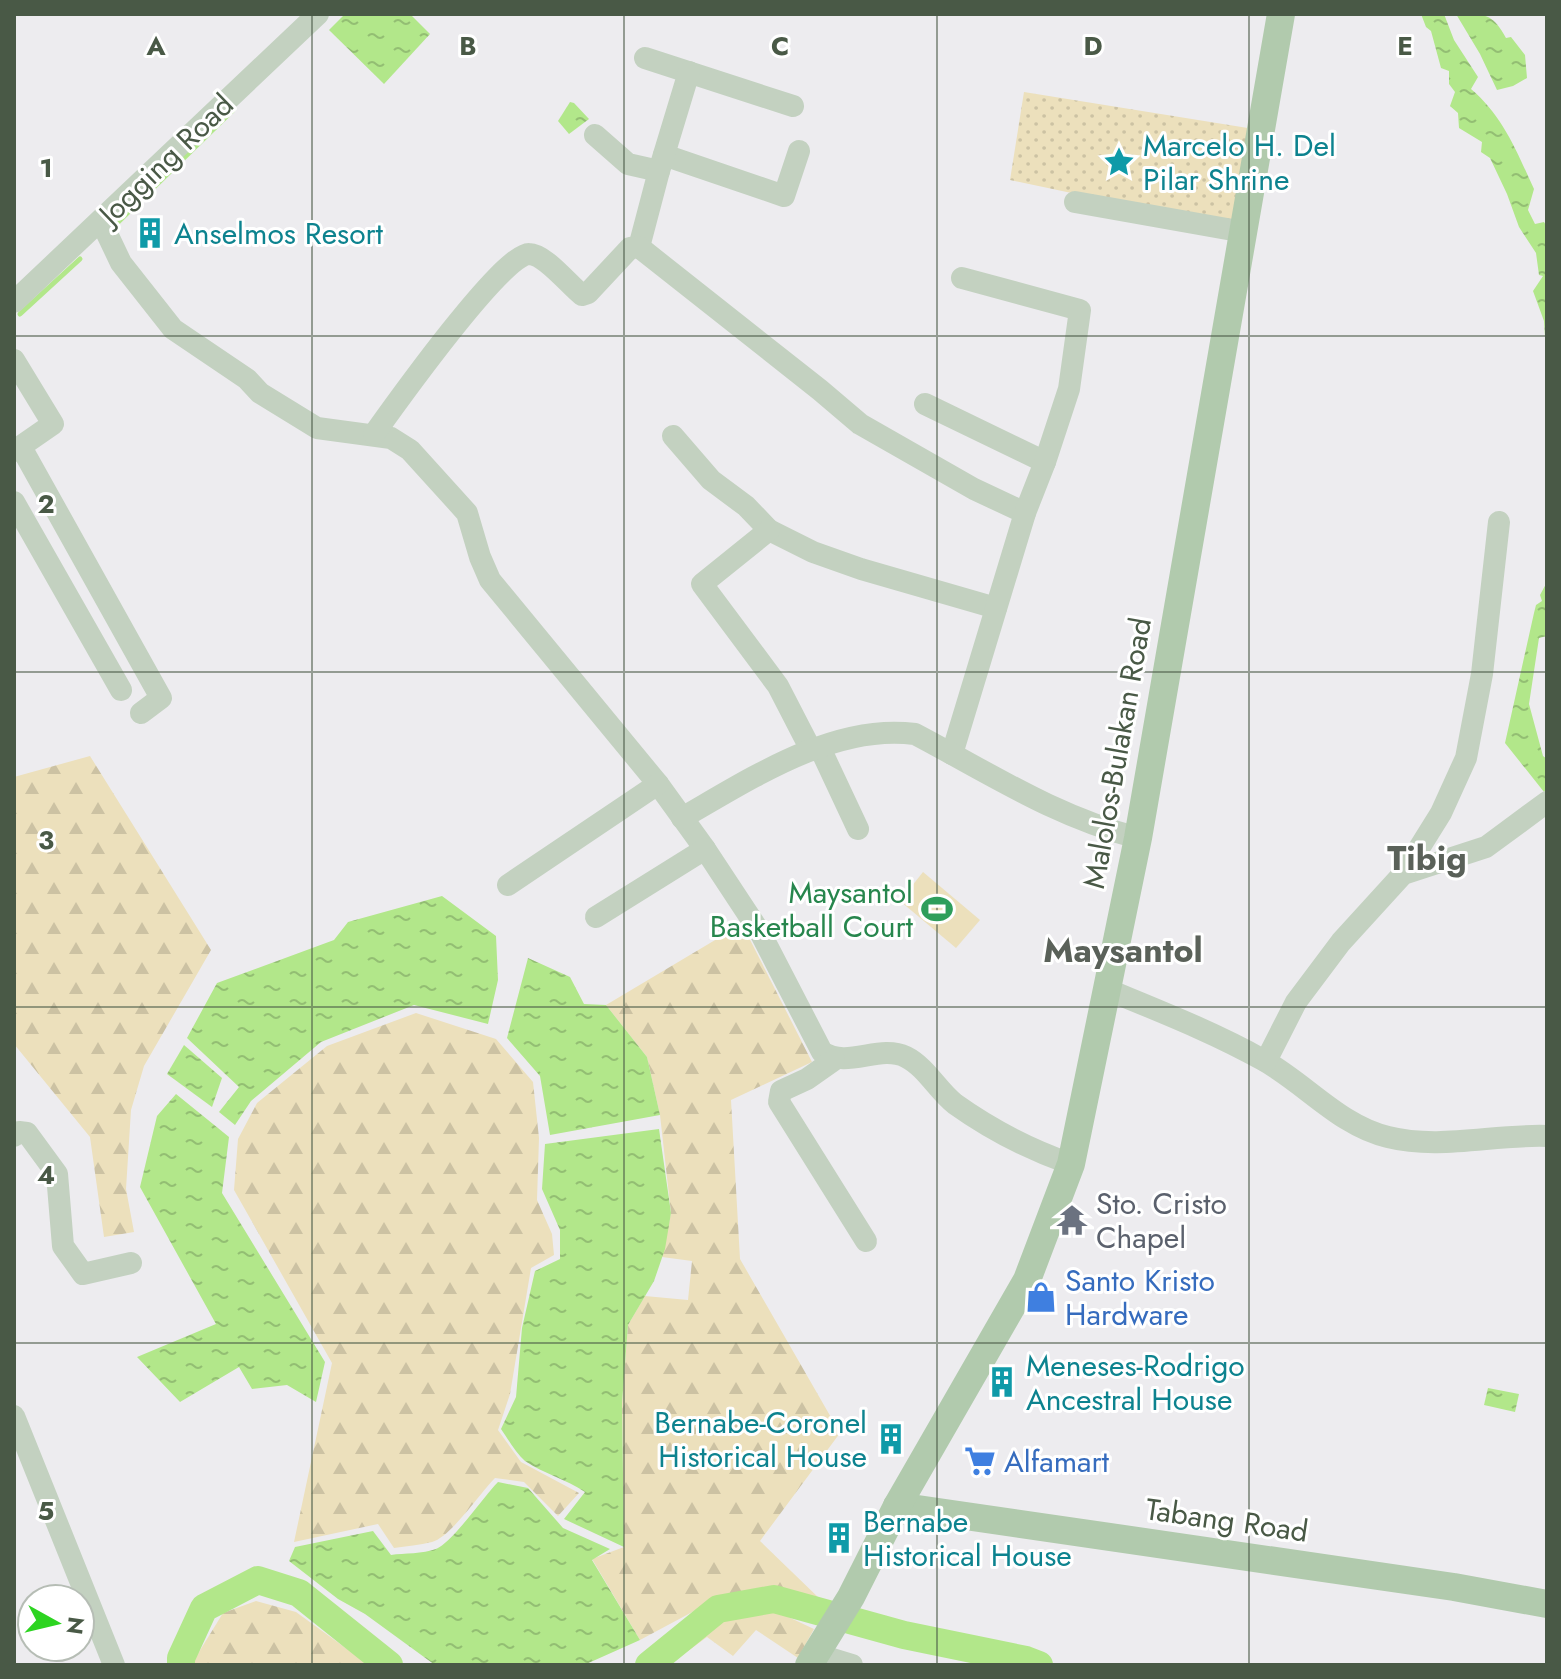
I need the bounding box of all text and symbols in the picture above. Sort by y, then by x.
text: A [145,27,166,65]
text: B [459,27,477,65]
text: C [771,27,789,65]
text: D [1083,27,1103,65]
text: E [1397,27,1413,65]
street label: Jogging Road [86,84,243,237]
place label: Marcelo H. Del Pilar Shrine [1143,124,1336,201]
place icon: Marcelo H. Del Pilar Shrine [1102,145,1136,179]
text: 1 [39,149,53,187]
place label: Anselmos Resort [174,212,384,255]
building icon: Anselmos Resort [133,216,167,250]
text: 2 [37,485,55,523]
street label: Malolos-Bulakan Road [1072,614,1162,892]
text: 3 [38,821,54,859]
district label: Tibig [1387,834,1467,883]
place label: Maysantol Basketball Court [710,871,914,948]
sports icon: Maysantol Basketball Court [920,892,954,926]
district label: Maysantol [1043,926,1203,975]
text: 4 [37,1156,55,1194]
place label: Sto. Cristo Chapel [1096,1182,1227,1259]
temple icon: Sto. Cristo Chapel [1055,1203,1089,1237]
place label: Santo Kristo Hardware [1065,1259,1215,1336]
shop icon: Santo Kristo Hardware [1024,1280,1058,1314]
place label: Meneses-Rodrigo Ancestral House [1026,1344,1245,1421]
building icon: Meneses-Rodrigo Ancestral House [985,1365,1019,1399]
place label: Bernabe-Coronel Historical House [654,1401,867,1478]
building icon: Bernabe-Coronel Historical House [874,1422,908,1456]
place label: Alfamart [1004,1440,1110,1483]
supermarket icon: Alfamart [963,1444,997,1478]
street label: Tabang Road [1143,1487,1311,1553]
text: 5 [38,1492,54,1530]
place label: Bernabe Historical House [863,1500,1072,1577]
building icon: Bernabe Historical House [822,1521,856,1555]
north arrow [16,1583,96,1663]
text: N [59,1615,93,1637]

